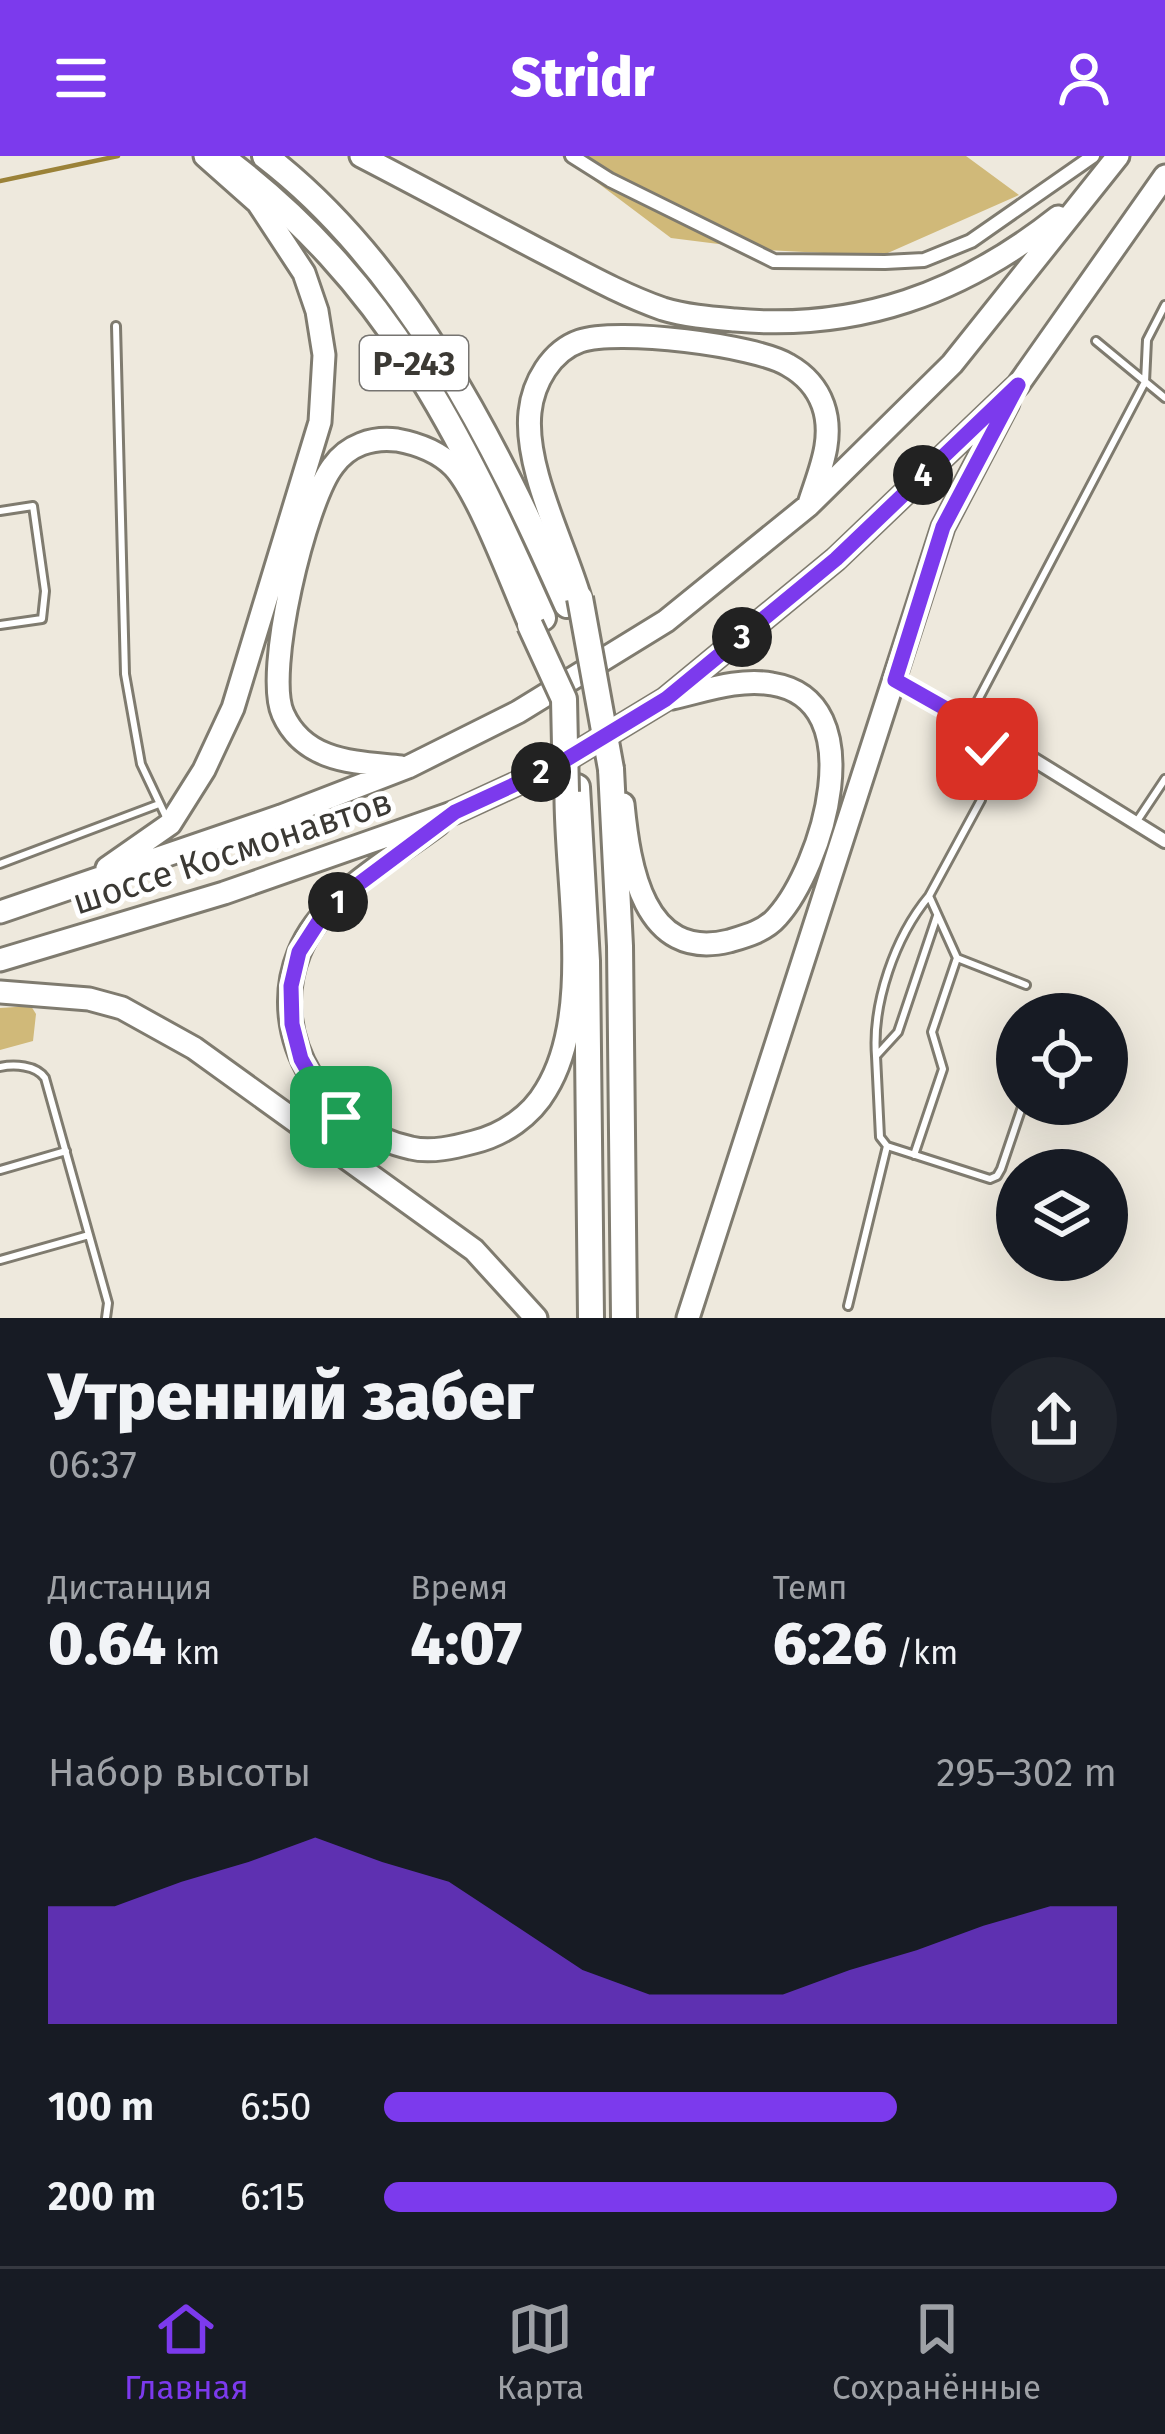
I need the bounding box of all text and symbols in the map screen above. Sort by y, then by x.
icon: menu [48,45,114,111]
icon: person [1051,45,1117,111]
text: Stridr [511,46,654,110]
road number: Р-243 [360,336,468,390]
pin: 4 [893,445,953,505]
text: 4 [914,455,932,495]
pin: 3 [712,607,772,667]
text: 3 [733,617,751,657]
pin [936,698,1038,800]
icon: check [954,716,1020,782]
pin: 2 [511,742,571,802]
text: 2 [532,752,550,792]
street label: шоссе Космонавтов [67,780,398,924]
pin: 1 [308,872,368,932]
text: 1 [330,882,346,922]
map controls [996,993,1128,1281]
button: locate [996,993,1128,1125]
pin [290,1066,392,1168]
icon: arrive [308,1084,374,1150]
button: layers [996,1149,1128,1281]
text: Утренний забег [48,1357,534,1436]
button: share [991,1357,1117,1483]
text: 06:37 [48,1442,137,1488]
text: Дистанция [48,1568,212,1608]
text: Время [410,1568,508,1608]
text: Темп [773,1568,848,1608]
text: 0.64 [48,1608,166,1680]
text: 4:07 [410,1608,522,1680]
text: 6:26 [773,1608,887,1680]
text: km [166,1633,220,1673]
text: /km [887,1633,958,1673]
text: Набор высоты [48,1750,311,1796]
text: 295–302 m [936,1750,1117,1796]
text: 100 m [48,2084,154,2130]
text: 6:50 [240,2084,312,2130]
text: 200 m [48,2174,156,2220]
text: 6:15 [240,2174,305,2220]
tab: Главная [124,2296,249,2408]
tab: Карта [497,2296,584,2408]
tab: Сохранённые [832,2296,1041,2408]

